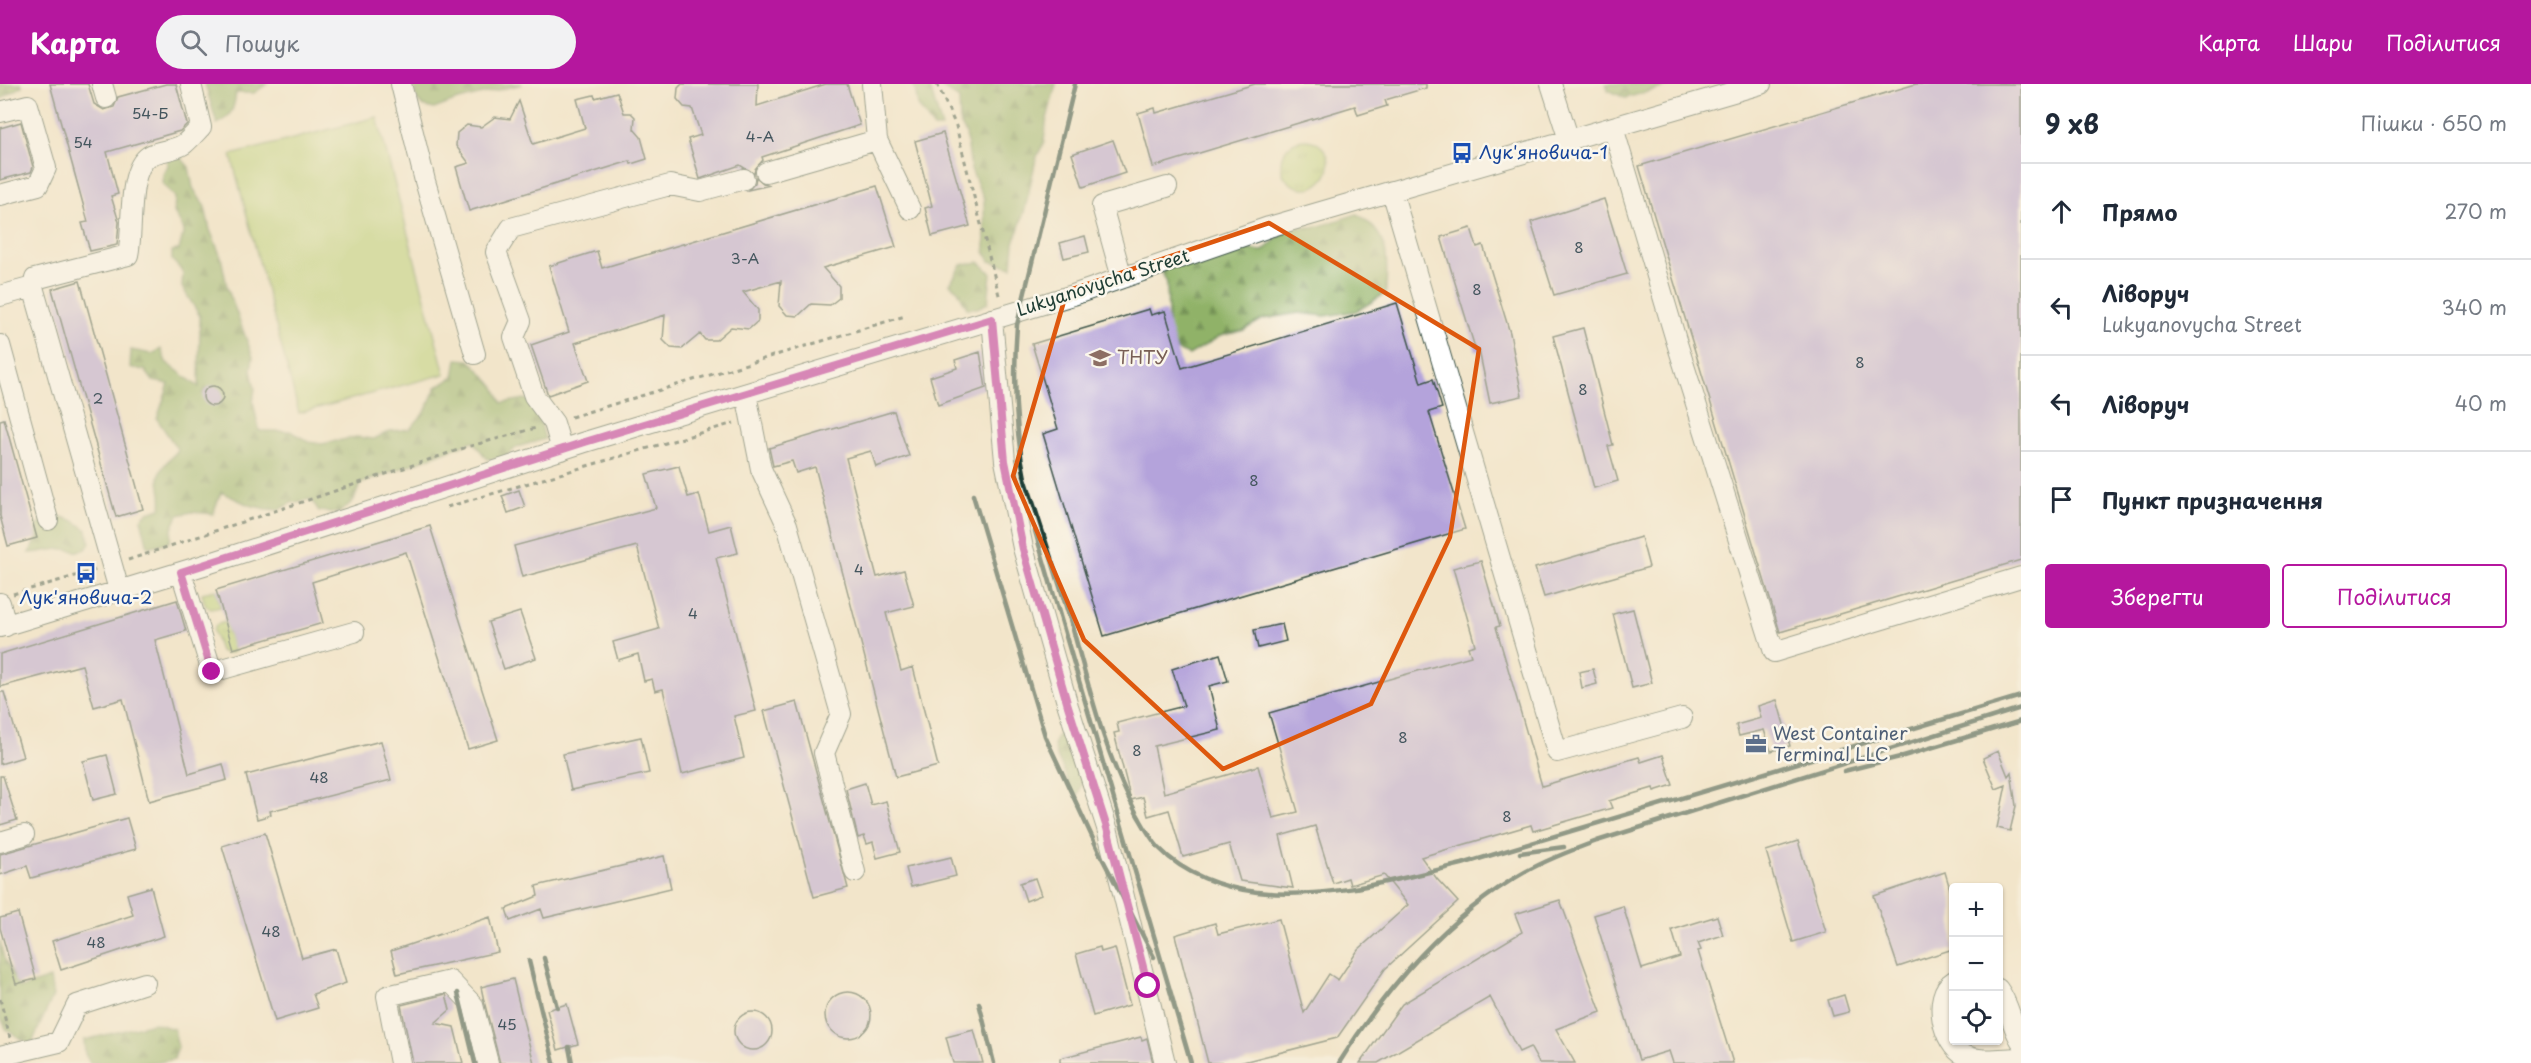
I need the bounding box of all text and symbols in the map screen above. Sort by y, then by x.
search box [156,15,576,69]
text: Карта [30,21,120,64]
icon: search [177,26,210,59]
text: Пошук [225,26,299,59]
text: Карта [2198,26,2260,58]
text: Шари [2293,26,2353,58]
text: Поділитися [2386,26,2501,58]
house number: 54-Б [132,101,169,124]
text: 9 хв [2045,104,2099,143]
text: Пішки · 650 m [2361,108,2507,138]
house number: 4-А [746,124,774,147]
house number: 54 [73,130,93,153]
place label: Лук'яновича-1 [1479,138,1608,165]
bus stop icon: Лук'яновича-1 [1450,141,1474,165]
icon: ahead [2045,195,2078,228]
text: Прямо [2102,195,2177,228]
text: 270 m [2444,196,2507,226]
house number: 8 [1574,235,1584,258]
street label: Lukyanovycha Street [1013,241,1192,322]
house number: 3-А [731,246,759,269]
text: Ліворуч [2102,276,2189,309]
house number: 8 [1472,277,1482,300]
icon: left [2045,291,2078,324]
text: 340 m [2442,292,2507,322]
text: Lukyanovycha Street [2102,309,2302,339]
place label: ТНТУ [1117,343,1168,370]
school or university icon: ТНТУ [1088,346,1112,370]
house number: 8 [1855,350,1865,373]
house number: 8 [1578,377,1588,400]
house number: 2 [93,386,103,409]
icon: left [2045,387,2078,420]
text: Ліворуч [2102,387,2189,420]
text: 40 m [2455,388,2507,418]
house number: 8 [1249,468,1259,491]
icon: arrive [2045,483,2078,516]
text: Пункт призначення [2102,483,2323,516]
house number: 4 [854,557,864,580]
bus stop icon: Лук'яновича-2 [74,561,98,585]
button: Зберегти [2045,564,2270,628]
button: Поділитися [2282,564,2507,628]
place label: Лук'яновича-2 [19,583,153,610]
house number: 4 [688,601,698,624]
route end [198,658,224,684]
place label: West Container Terminal LLC [1773,719,1908,767]
house number: 8 [1398,725,1408,748]
office icon: West Container Terminal LLC [1744,732,1768,756]
house number: 8 [1132,738,1142,761]
house number: 48 [309,765,329,788]
house number: 8 [1502,804,1512,827]
map controls [1949,883,2003,1045]
button: + [1949,883,2003,937]
house number: 48 [261,919,281,942]
house number: 48 [86,930,106,953]
button: − [1949,937,2003,991]
route start [1134,972,1160,998]
button: locate [1949,991,2003,1045]
house number: 45 [497,1012,517,1035]

